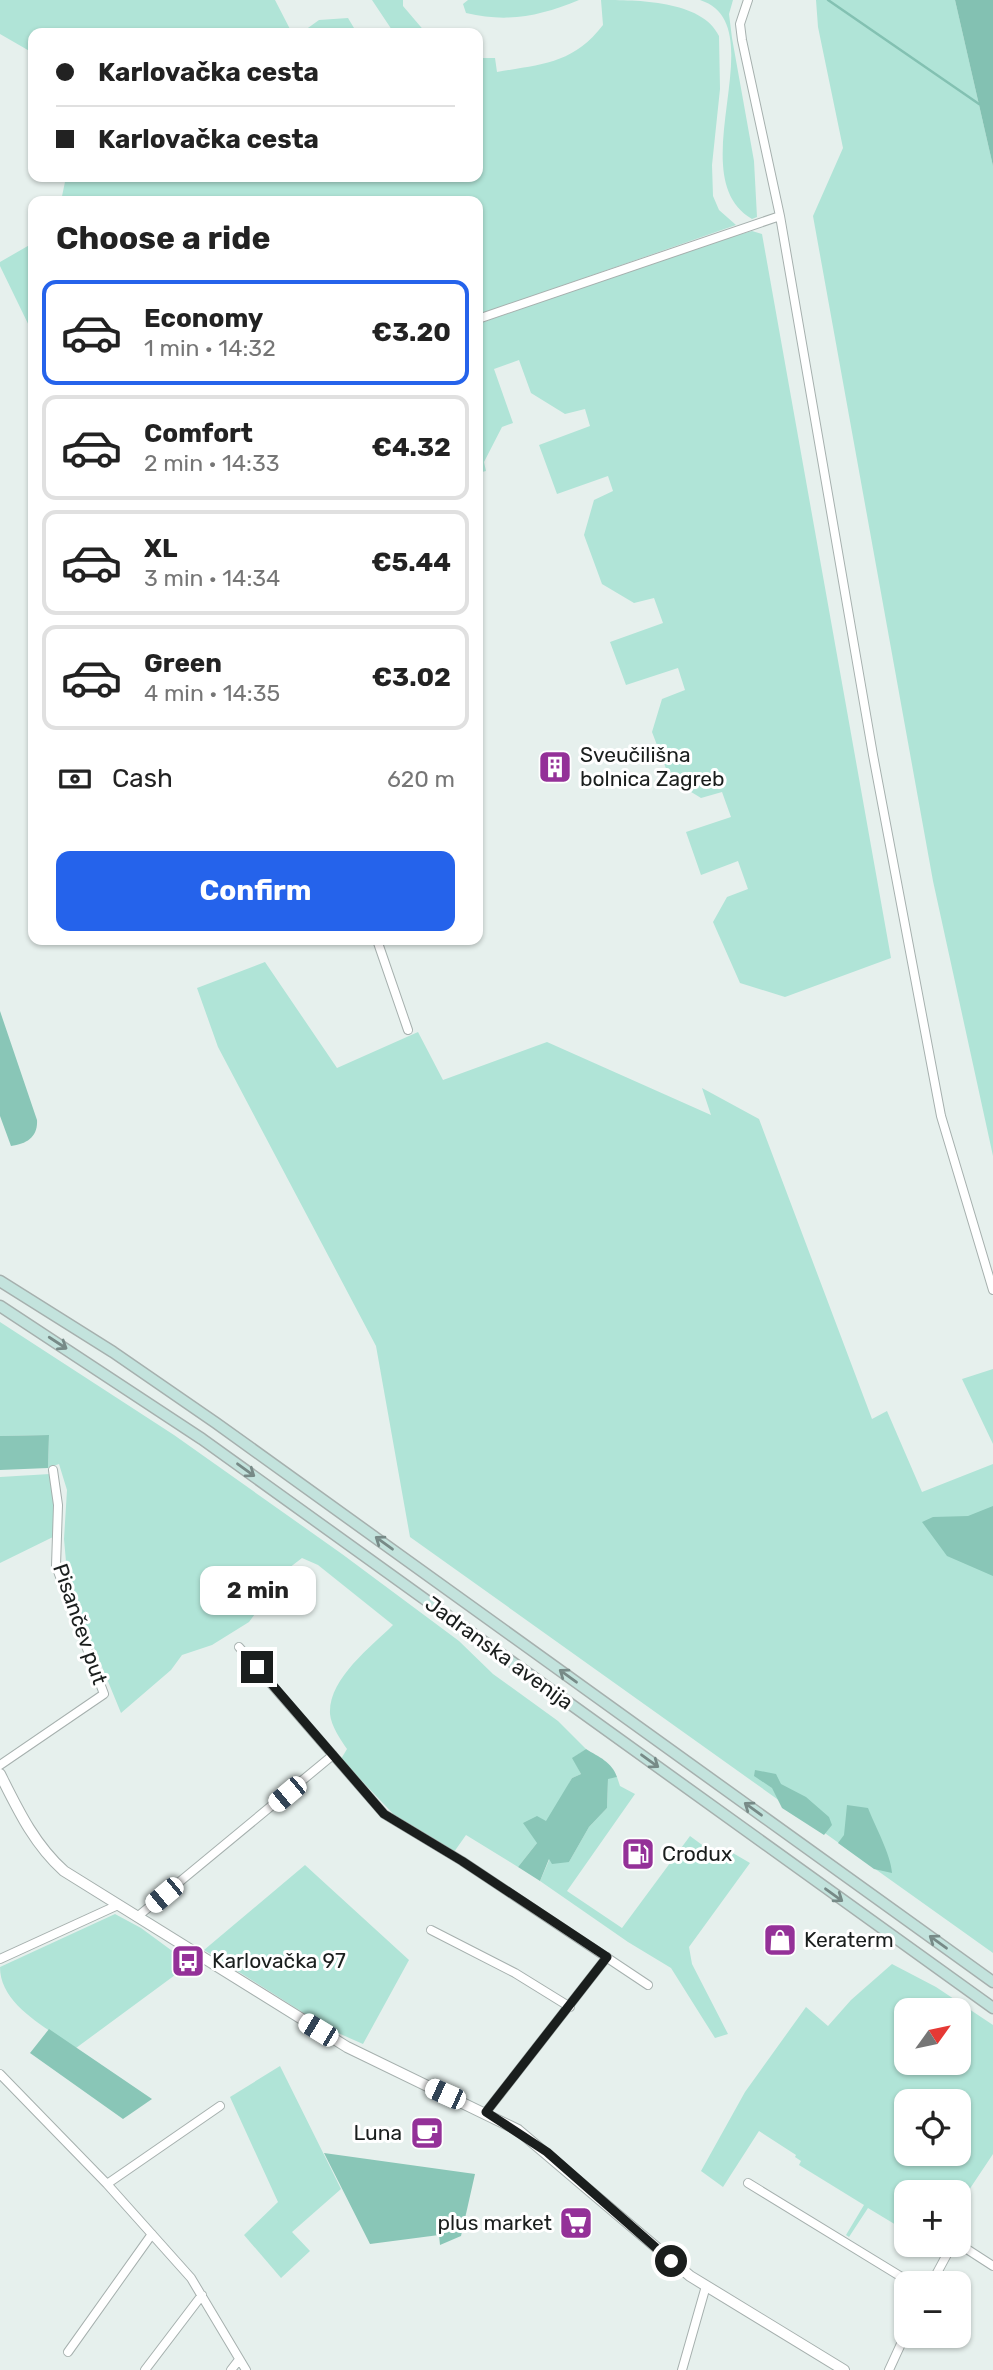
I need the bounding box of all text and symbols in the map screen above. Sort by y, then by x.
text: Karlovačka cesta [98,57,319,88]
text: Karlovačka cesta [98,124,319,155]
text: Choose a ride [56,219,270,257]
icon: car [60,301,123,364]
text: Economy [144,303,263,334]
text: €3.20 [371,317,451,348]
text: 1 min · 14:32 [144,334,276,362]
icon: car [60,416,123,479]
text: Comfort [144,418,253,449]
text: €4.32 [372,432,451,463]
text: 2 min · 14:33 [144,449,280,477]
icon: car [60,531,123,594]
text: XL [144,533,177,564]
text: €5.44 [371,547,451,578]
text: 3 min · 14:34 [144,564,280,592]
icon: car [60,646,123,709]
text: Green [144,648,222,679]
text: €3.02 [372,662,451,693]
text: 4 min · 14:35 [144,679,280,707]
place label: Sveučilišna bolnica Zagreb [580,742,725,791]
building icon: Sveučilišna bolnica Zagreb [536,748,574,786]
icon: cash [56,760,94,798]
text: Cash [112,763,173,794]
text: 620 m [387,765,455,793]
button: Confirm [56,851,455,931]
one-way arrow [47,1336,67,1350]
one-way arrow [236,1463,255,1477]
one-way arrow [375,1536,394,1550]
street label: Pisančev put [48,1560,113,1688]
callout: 2 min [199,1566,315,1614]
text: 2 min [227,1576,289,1604]
street label: Jadranska avenija [420,1591,578,1715]
route end [241,1651,273,1683]
one-way arrow [559,1669,578,1684]
one-way arrow [640,1754,659,1768]
car [265,1772,310,1816]
one-way arrow [744,1802,763,1816]
fuel station icon: Crodux [619,1835,657,1873]
place label: Crodux [662,1841,732,1866]
car [142,1873,187,1917]
one-way arrow [824,1888,843,1902]
shop icon: Keraterm [761,1921,799,1959]
place label: Keraterm [804,1927,894,1952]
one-way arrow [929,1935,948,1949]
bus stop icon: Karlovačka 97 [169,1942,207,1980]
place label: Karlovačka 97 [212,1948,346,1973]
north arrow [894,1998,971,2076]
map controls [894,1998,971,2348]
car [295,2010,342,2050]
car [422,2076,469,2112]
button: locate [894,2089,971,2166]
cafe icon: Luna [408,2114,446,2152]
place label: Luna [354,2120,402,2145]
button: + [894,2180,971,2257]
supermarket icon: plus market [557,2204,595,2242]
place label: plus market [437,2210,552,2235]
route start [655,2245,687,2277]
button: − [894,2271,971,2348]

